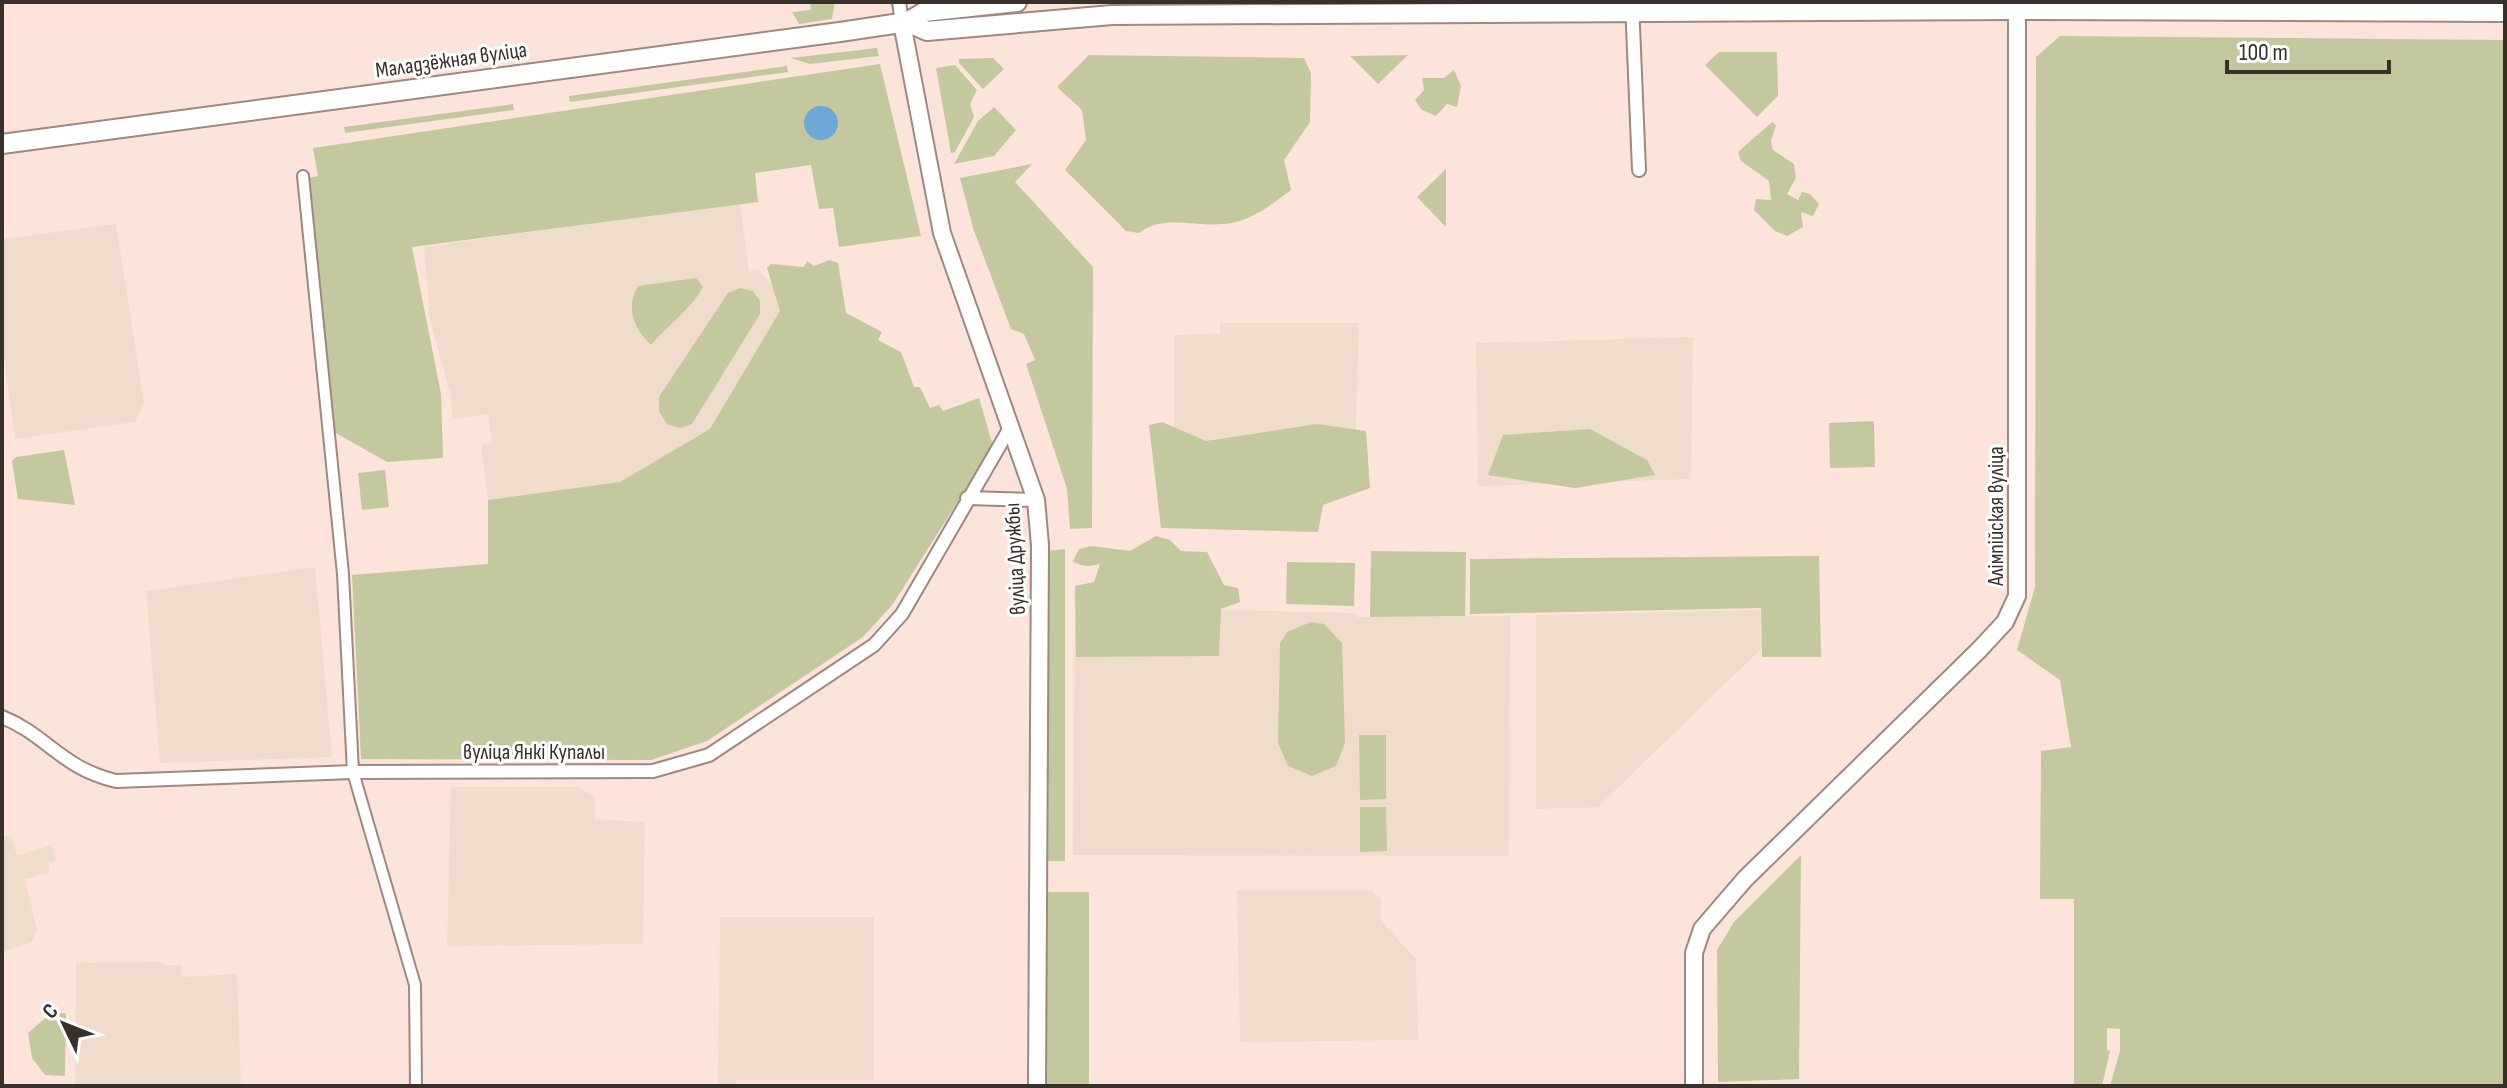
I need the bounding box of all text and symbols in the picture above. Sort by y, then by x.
scale bar [2227,24,2389,74]
street label: Маладзёжная вуліца [374,36,529,84]
text: 100 m [2239,38,2288,67]
street label: Алімпійская вуліца [1983,446,2010,587]
street label: вуліца Дружбы [999,502,1032,616]
street label: вуліца Янкі Купалы [463,739,605,766]
north arrow [24,984,104,1064]
text: С [37,998,64,1025]

